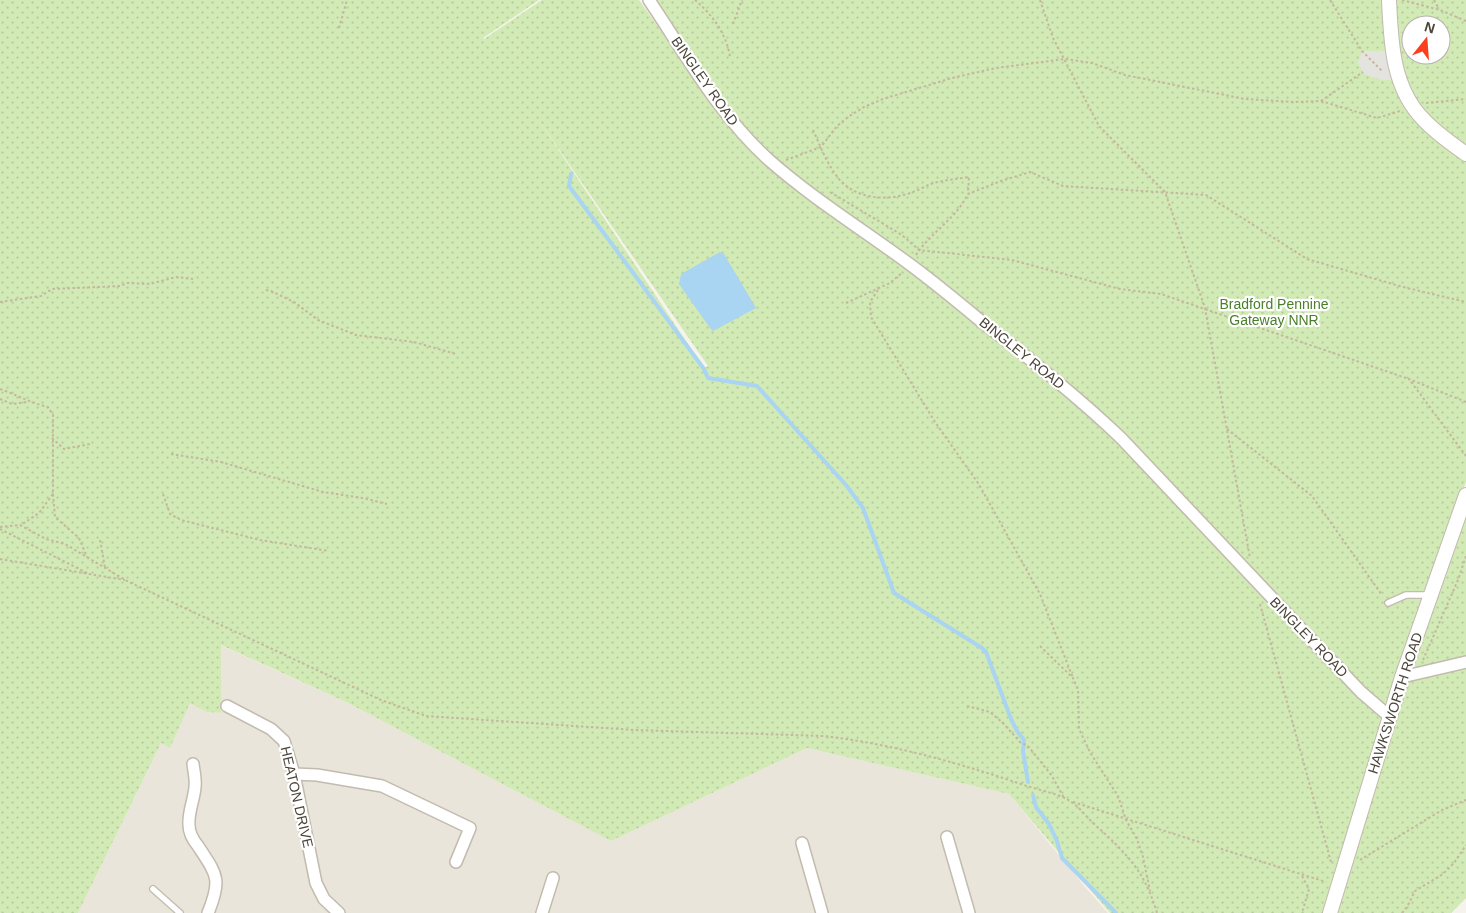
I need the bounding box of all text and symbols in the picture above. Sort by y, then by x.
north arrow [1401,15,1451,65]
text: N [1423,18,1437,37]
street label: BINGLEY ROAD [668,33,742,129]
park label: Bradford Pennine Gateway NNR [1220,296,1329,328]
street label: BINGLEY ROAD [976,314,1068,392]
street label: BINGLEY ROAD [1267,594,1351,680]
street label: HAWKSWORTH ROAD [1365,630,1425,776]
street label: HEATON DRIVE [278,745,316,849]

